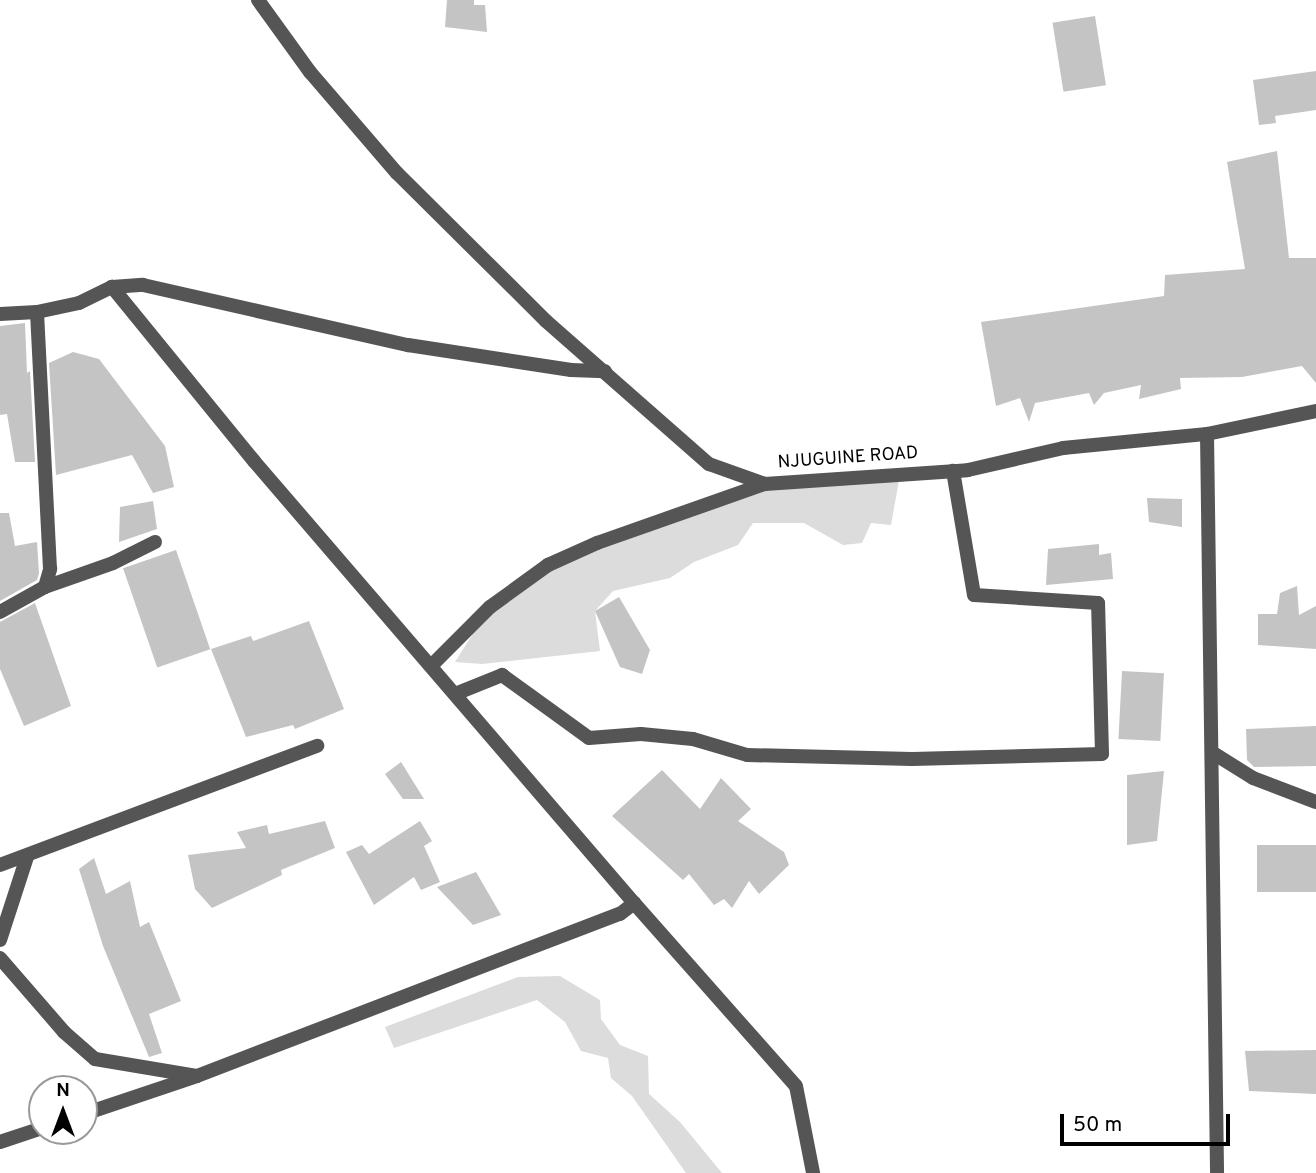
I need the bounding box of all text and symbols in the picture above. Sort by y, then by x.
street label: NJUGUINE ROAD [777,443,919,475]
north arrow [28,1075,98,1145]
text: N [56,1079,70,1103]
scale bar [1064,1100,1234,1144]
text: 50 m [1073,1112,1122,1139]

